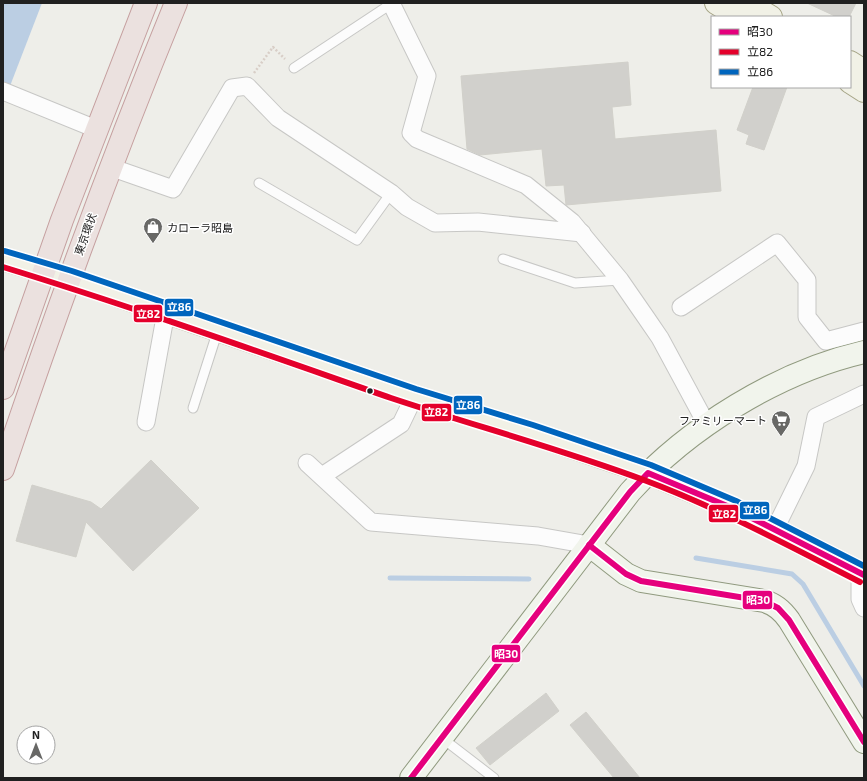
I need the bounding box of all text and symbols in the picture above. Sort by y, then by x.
legend [711,16,851,88]
text: 昭30 [747,24,773,38]
text: 立82 [747,44,773,58]
text: 立86 [747,64,773,78]
street label: 東京環状 [71,210,99,257]
shop icon: カローラ昭島 [142,216,164,244]
place label: カローラ昭島 [167,221,233,234]
line badge: 立86 [164,298,194,317]
text: 立86 [167,300,192,313]
line badge: 立82 [133,304,163,323]
text: 立82 [136,307,160,320]
unlabelled marker [365,386,375,396]
line badge: 立86 [453,395,483,415]
text: 立86 [456,398,481,411]
line badge: 立82 [421,403,452,422]
text: 立82 [424,405,448,418]
supermarket icon: ファミリーマート [770,409,792,437]
place label: ファミリーマート [679,414,767,427]
line badge: 立86 [739,501,770,520]
text: 立86 [743,503,768,516]
line badge: 立82 [708,504,739,523]
text: 立82 [712,507,736,520]
line badge: 昭30 [742,590,773,610]
text: 昭30 [746,593,770,606]
line badge: 昭30 [491,644,521,663]
text: 昭30 [494,647,518,660]
north arrow [16,725,56,765]
text: N [32,728,40,741]

